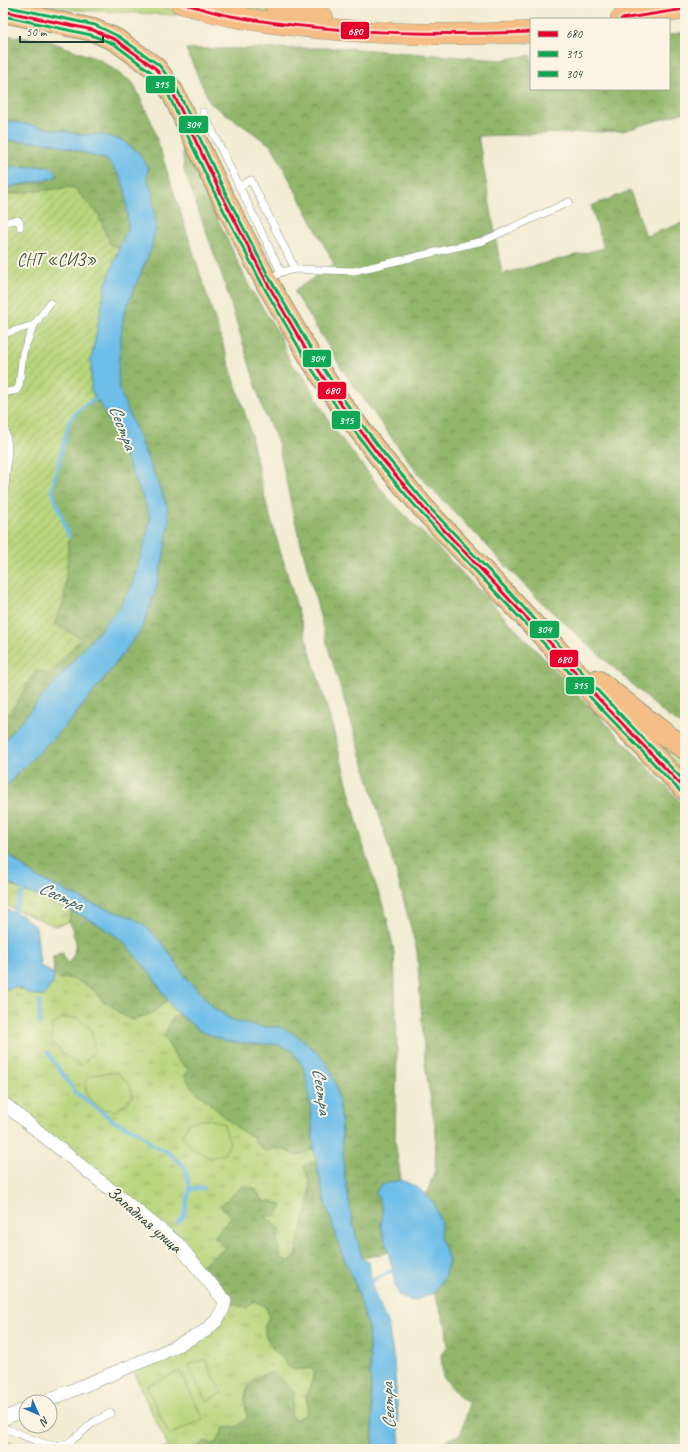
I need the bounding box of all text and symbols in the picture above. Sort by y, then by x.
scale bar [20,18,103,44]
legend [530,18,670,90]
line badge: 680 [340,21,370,40]
text: 50 m [26,24,48,40]
text: 680 [347,24,364,38]
text: 680 [566,26,584,42]
text: 315 [566,46,583,62]
text: 304 [566,66,584,82]
line badge: 315 [145,75,176,94]
text: 315 [154,77,170,91]
line badge: 304 [178,115,209,134]
text: 304 [186,117,202,131]
park label: СНТ «СИЗ» [17,249,97,270]
line badge: 304 [302,349,332,368]
text: 304 [310,351,326,365]
line badge: 680 [317,381,347,400]
text: 680 [324,383,341,397]
water label: Сестра [104,402,142,454]
line badge: 315 [331,410,361,430]
text: 315 [339,413,355,427]
line badge: 304 [529,620,560,639]
text: 304 [537,622,553,636]
line badge: 680 [549,649,579,668]
text: 680 [556,652,573,666]
line badge: 315 [565,676,595,695]
text: 315 [573,678,589,692]
water label: Сестра [36,876,88,916]
water label: Сестра [308,1067,336,1117]
street label: Западная улица [103,1181,187,1258]
water label: Сестра [376,1381,400,1430]
north arrow [18,1394,58,1434]
text: N [36,1414,52,1430]

